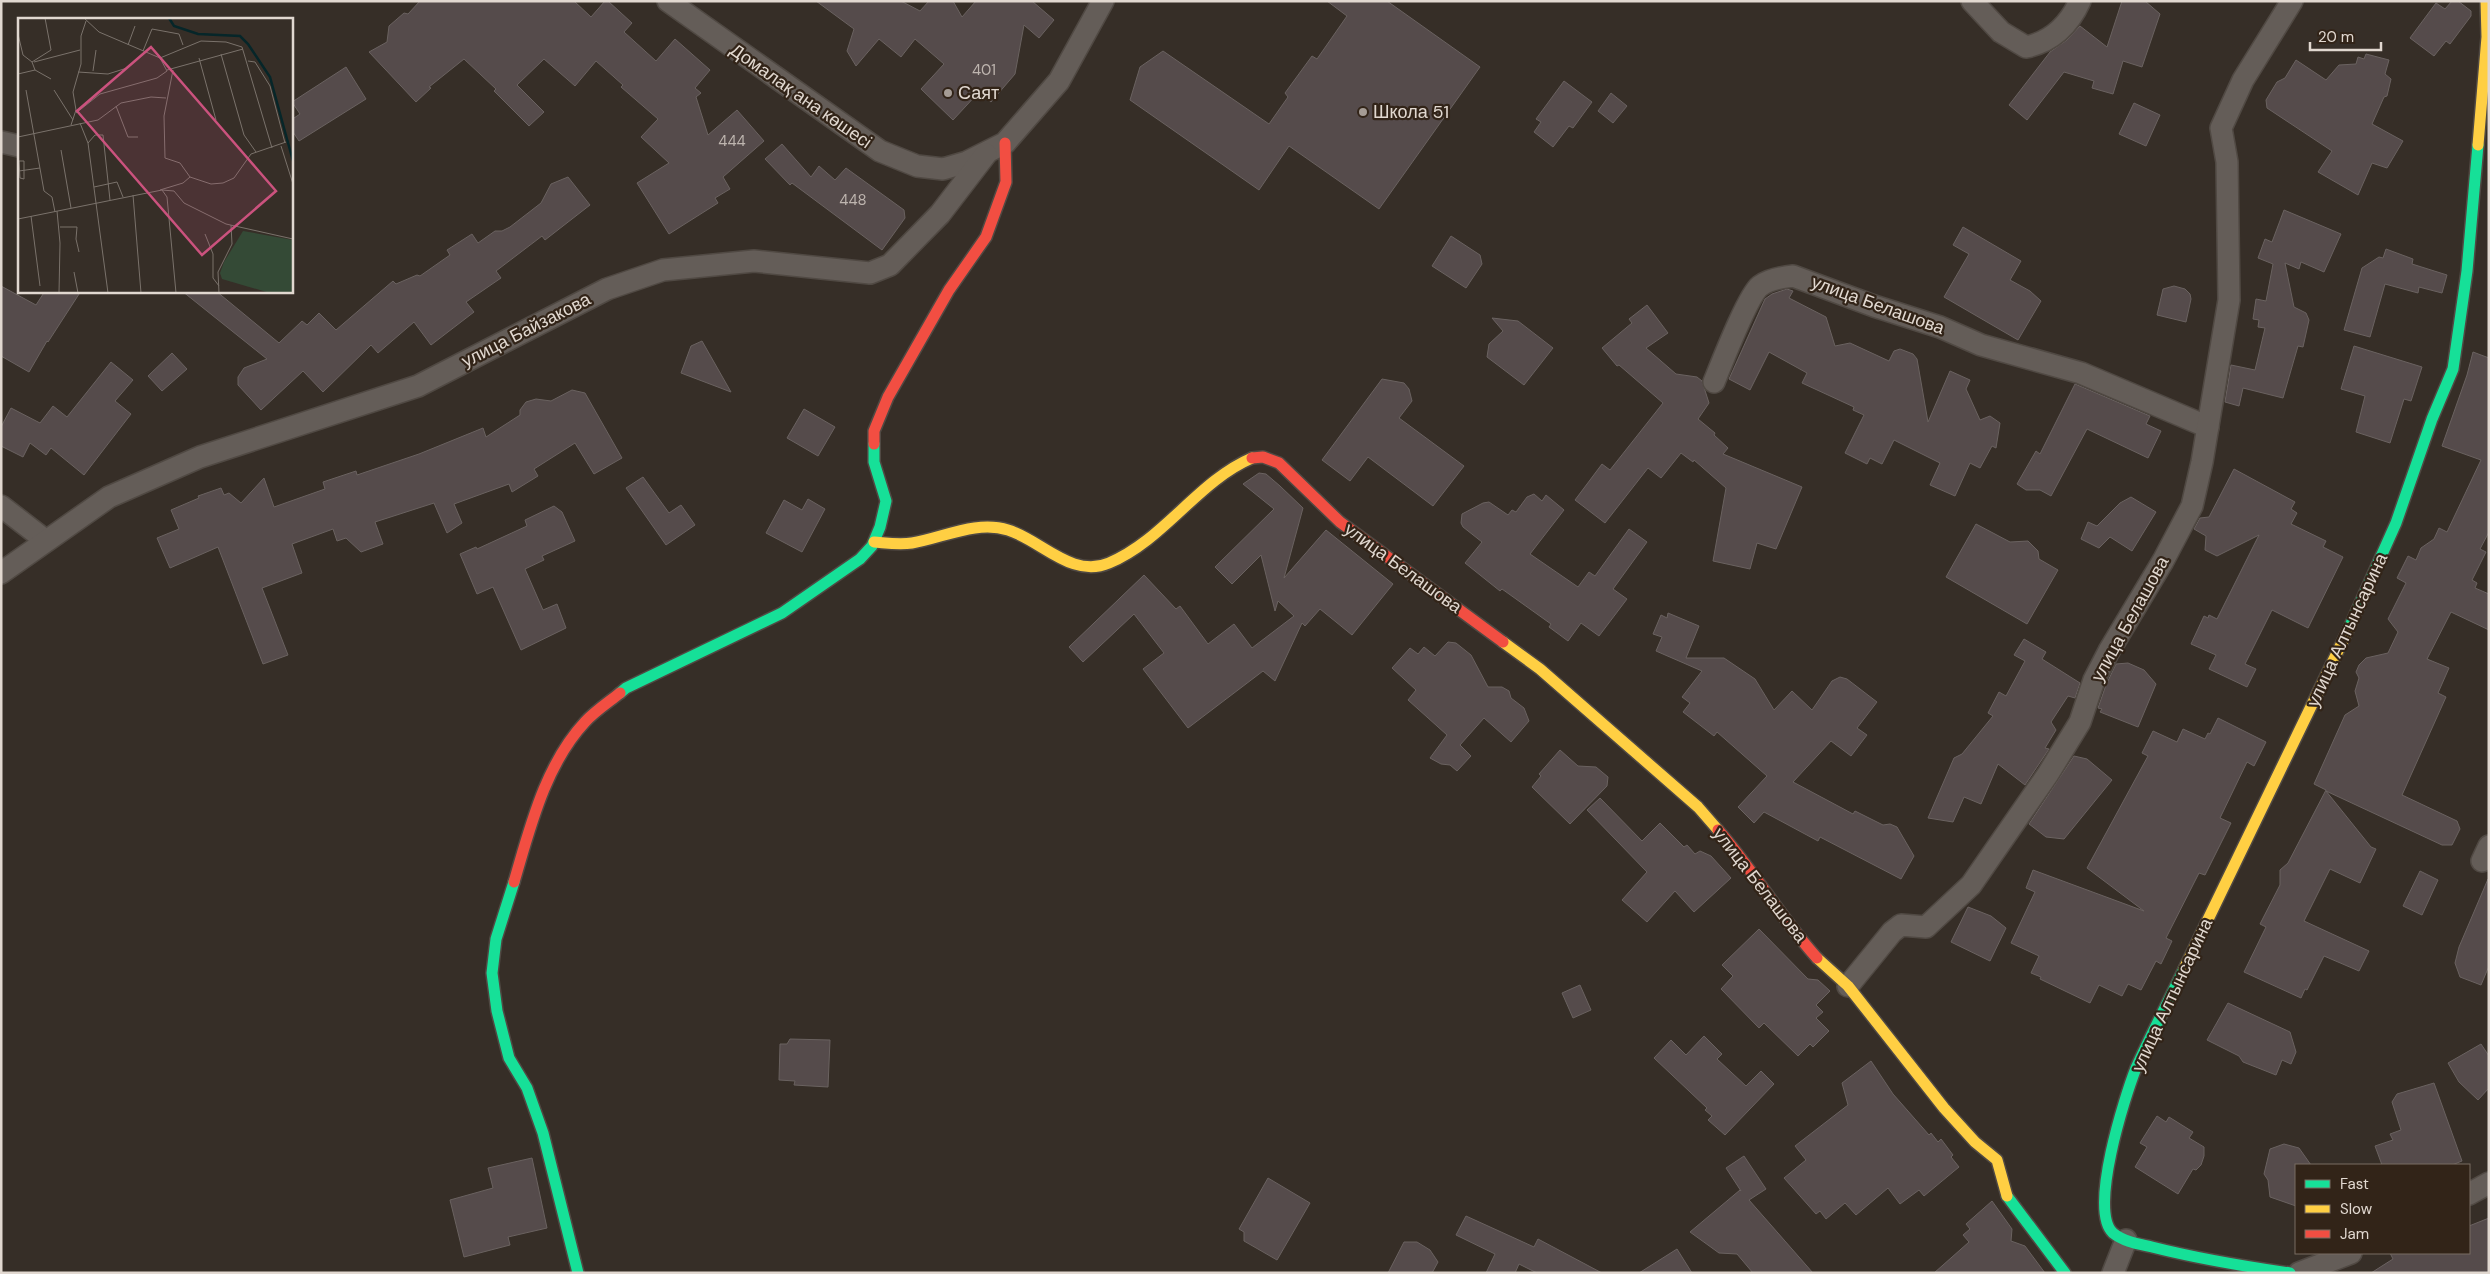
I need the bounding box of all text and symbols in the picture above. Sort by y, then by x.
inset map [18,18,292,292]
scale bar [2310,20,2381,52]
text: 20 m [2318,27,2354,47]
street label: Домалақ ана көшесі [725,38,877,154]
house number: 401 [972,60,996,80]
place label: Саят [958,81,999,105]
marker: Саят [942,87,954,99]
place label: Школа 51 [1373,100,1449,124]
marker: Школа 51 [1357,106,1369,118]
house number: 444 [718,131,746,151]
house number: 448 [839,190,867,210]
street label: улица Белашова [1808,270,1949,341]
street label: улица Байзакова [457,287,596,373]
street label: улица Белашова [1339,517,1467,619]
street label: улица Алтынсарина [2301,548,2394,711]
street label: улица Белашова [2086,551,2175,686]
street label: улица Белашова [1707,823,1813,948]
street label: улица Алтынсарина [2126,913,2219,1076]
legend [2295,1164,2470,1254]
text: Fast [2340,1174,2369,1194]
text: Slow [2340,1199,2373,1219]
text: Jam [2340,1224,2369,1244]

